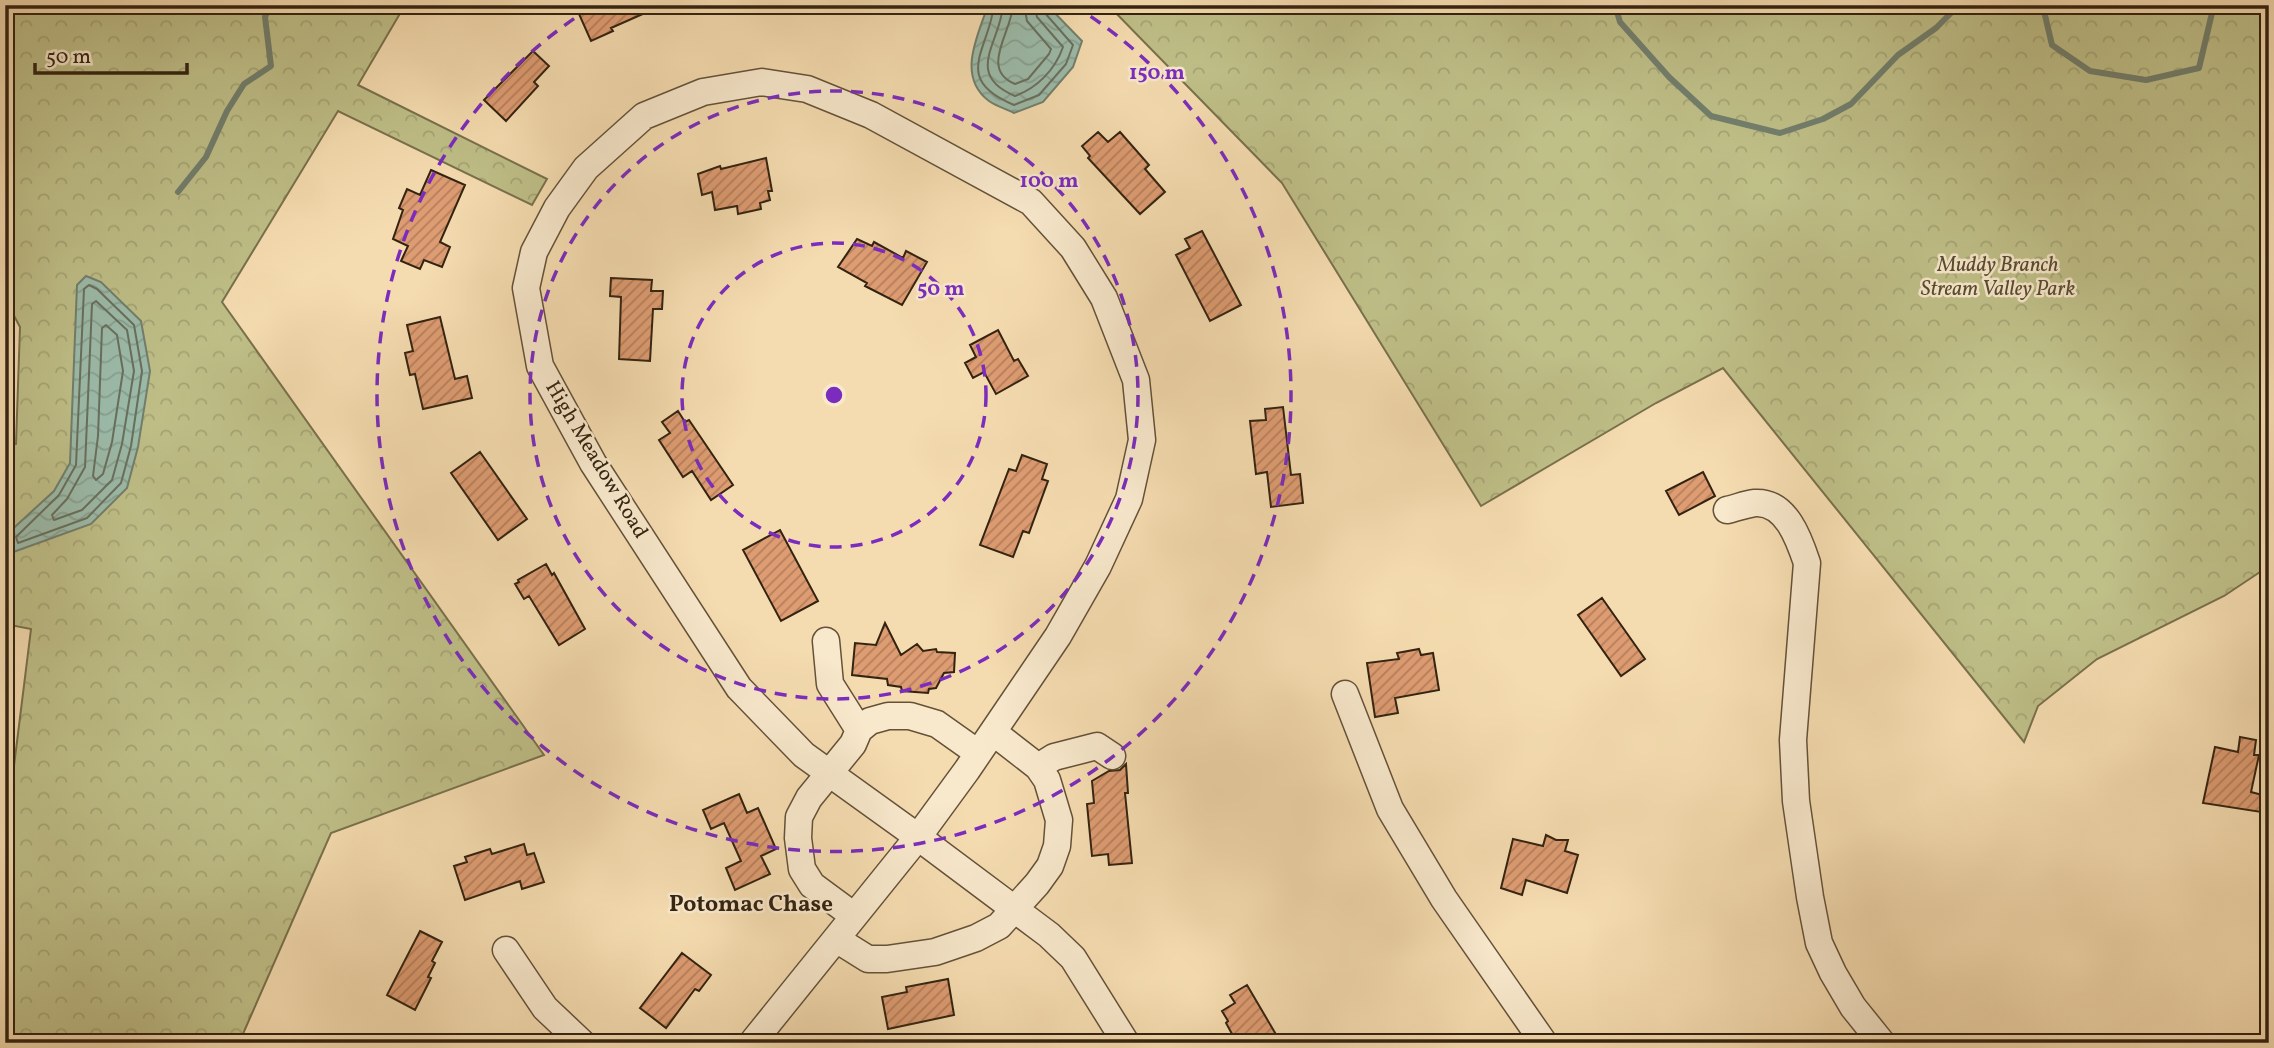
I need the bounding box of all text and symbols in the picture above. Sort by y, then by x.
scale bar [35,32,187,76]
text: 50 m [46,43,91,72]
text: 150 m [1129,59,1185,88]
text: 100 m [1019,167,1079,196]
park label: Muddy Branch Stream Valley Park [1921,251,2075,304]
text: 50 m [917,275,965,304]
street label: High Meadow Road [537,376,655,544]
centre of rings [822,383,846,407]
district label: Potomac Chase [669,889,833,921]

